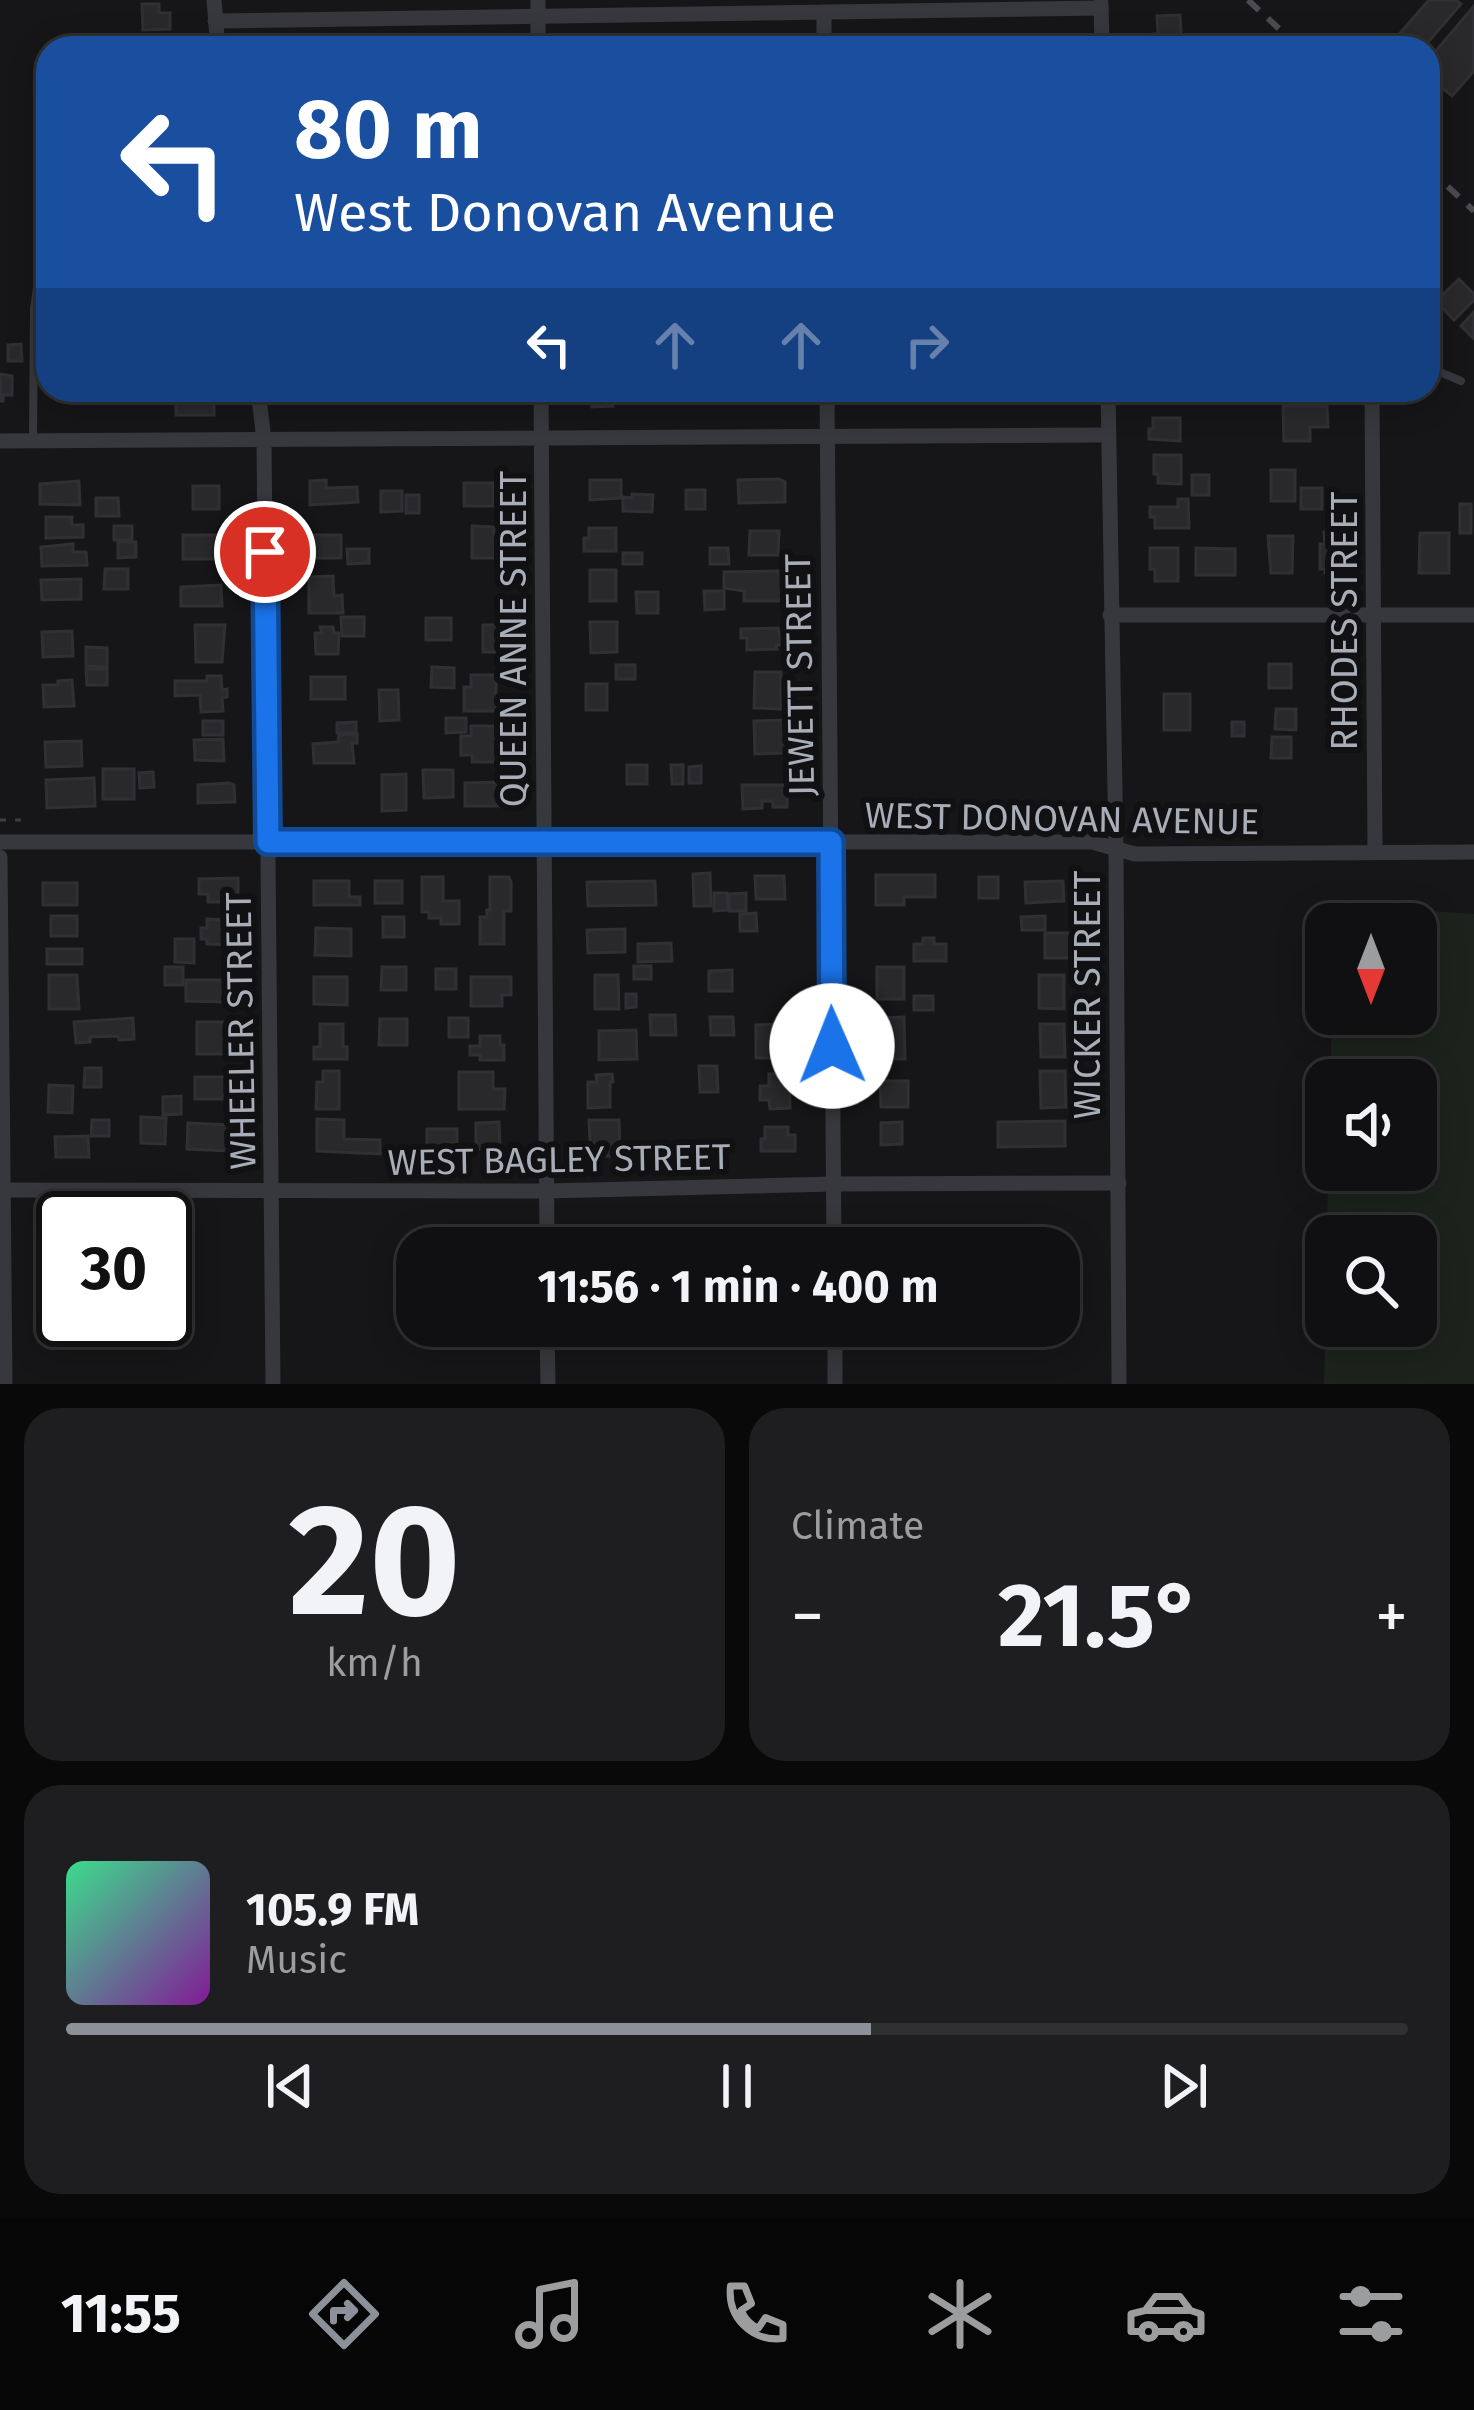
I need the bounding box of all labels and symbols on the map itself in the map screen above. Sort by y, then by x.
street label: QUEEN ANNE STREET [492,470,536,807]
street label: RHODES STREET [1323,491,1367,750]
pin [214,501,316,603]
street label: JEWETT STREET [776,553,824,797]
street label: WEST DONOVAN AVENUE [864,794,1260,844]
street label: WICKER STREET [1066,870,1110,1119]
street label: WHEELER STREET [217,891,265,1170]
north arrow [1305,903,1437,1035]
position arrow [769,983,895,1109]
street label: WEST BAGLEY STREET [387,1135,731,1185]
speed limit sign: 30 [36,1191,192,1347]

